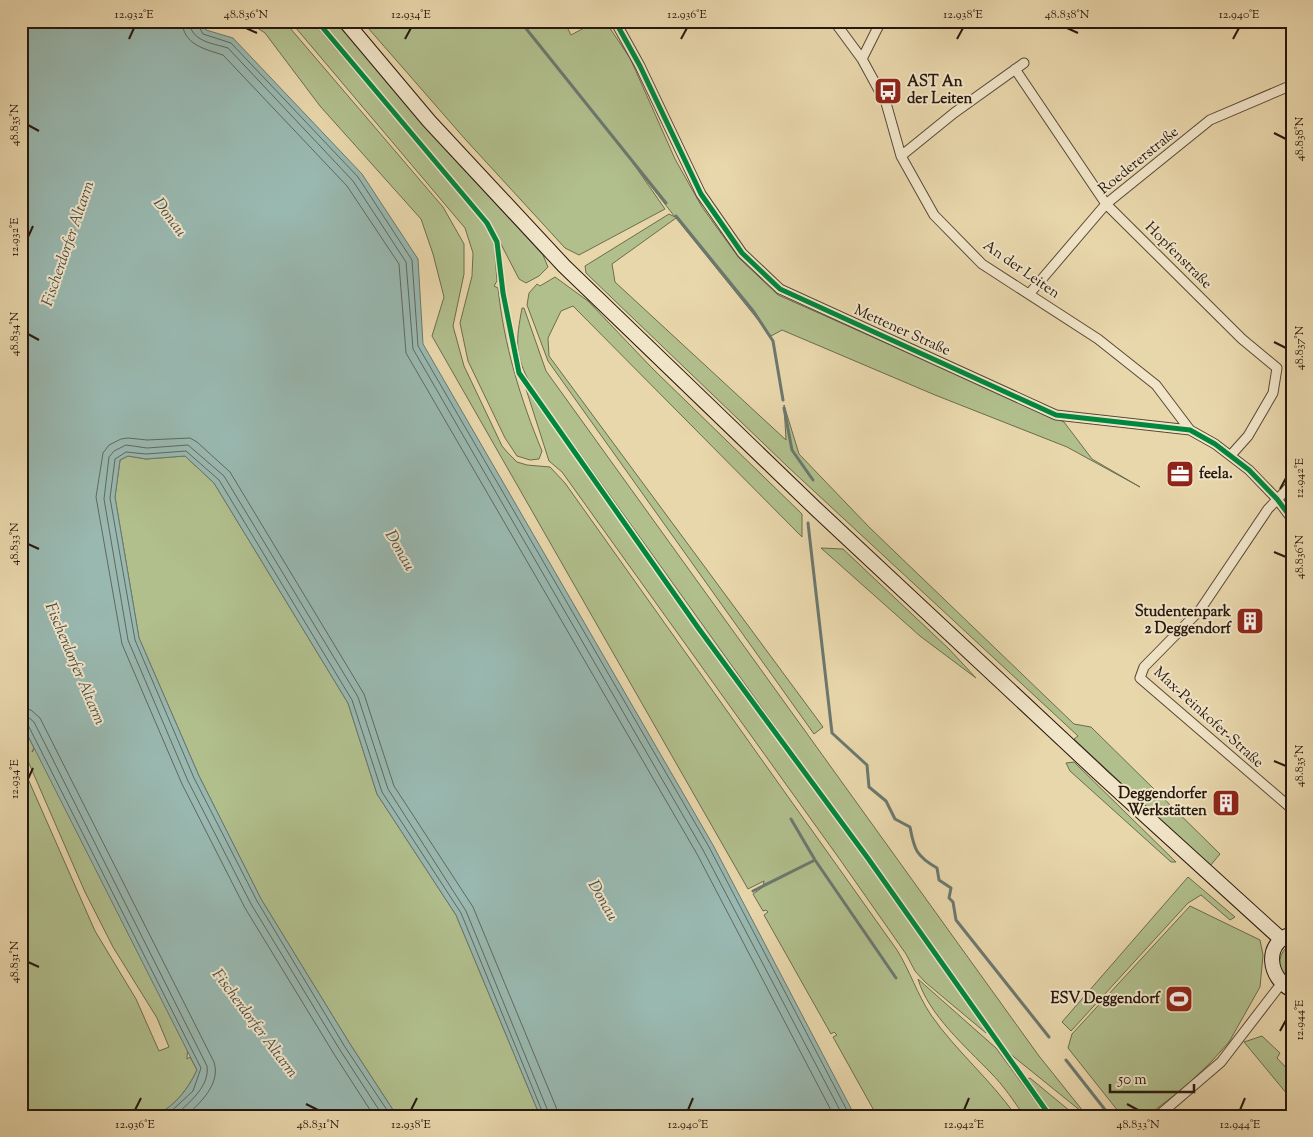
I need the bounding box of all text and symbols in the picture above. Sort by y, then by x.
text: 12.932°E [115,6,154,24]
text: 48.836°N [224,6,269,24]
text: 12.934°E [391,6,431,24]
text: 12.936°E [667,6,707,24]
text: 12.938°E [943,6,984,24]
text: 48.838°N [1045,6,1090,24]
text: 12.940°E [1219,6,1260,24]
place label: AST An der Leiten [907,72,972,110]
bus stop icon: AST An der Leiten [873,76,903,106]
text: 48.835°N [6,103,24,146]
text: 48.838°N [1291,116,1309,161]
street label: Roedererstraße [1094,122,1184,200]
water label: Fischerdorfer Altarm [37,178,101,310]
water label: Donau [147,194,192,243]
text: 12.932°E [6,217,24,256]
street label: Hopfenstraße [1140,218,1216,294]
street label: An der Leiten [978,236,1064,304]
street label: Mettener Straße [850,300,954,362]
text: 48.834°N [6,311,24,356]
text: 48.837°N [1291,325,1309,370]
text: 12.942°E [1291,457,1309,498]
office icon: feela. [1165,459,1195,489]
place label: feela. [1199,464,1233,485]
text: 48.833°N [6,522,24,566]
water label: Donau [378,526,420,576]
text: 48.836°N [1291,534,1309,579]
water label: Fischerdorfer Altarm [38,599,110,729]
place label: Studentenpark 2 Deggendorf [1135,602,1233,640]
building icon: Studentenpark 2 Deggendorf [1235,606,1265,636]
street label: Max-Peinkofer-Straße [1148,663,1268,773]
text: 48.835°N [1291,744,1309,787]
text: 12.934°E [6,759,24,799]
place label: Deggendorfer Werkstätten [1118,784,1207,822]
building icon: Deggendorfer Werkstätten [1211,788,1241,818]
water label: Donau [581,876,623,926]
text: 48.831°N [6,940,24,983]
water label: Fischerdorfer Altarm [205,965,303,1083]
sports icon: ESV Deggendorf [1164,984,1194,1014]
place label: ESV Deggendorf [1051,989,1162,1010]
text: 12.944°E [1291,999,1309,1040]
scale bar [1110,1062,1194,1094]
text: 50 m [1117,1070,1147,1091]
text: 12.936°E [115,1116,155,1134]
text: 48.831°N [297,1116,340,1134]
text: 12.938°E [391,1116,432,1134]
text: 12.940°E [668,1116,709,1134]
text: 12.942°E [944,1116,985,1134]
text: 48.833°N [1116,1116,1160,1134]
text: 12.944°E [1220,1116,1261,1134]

